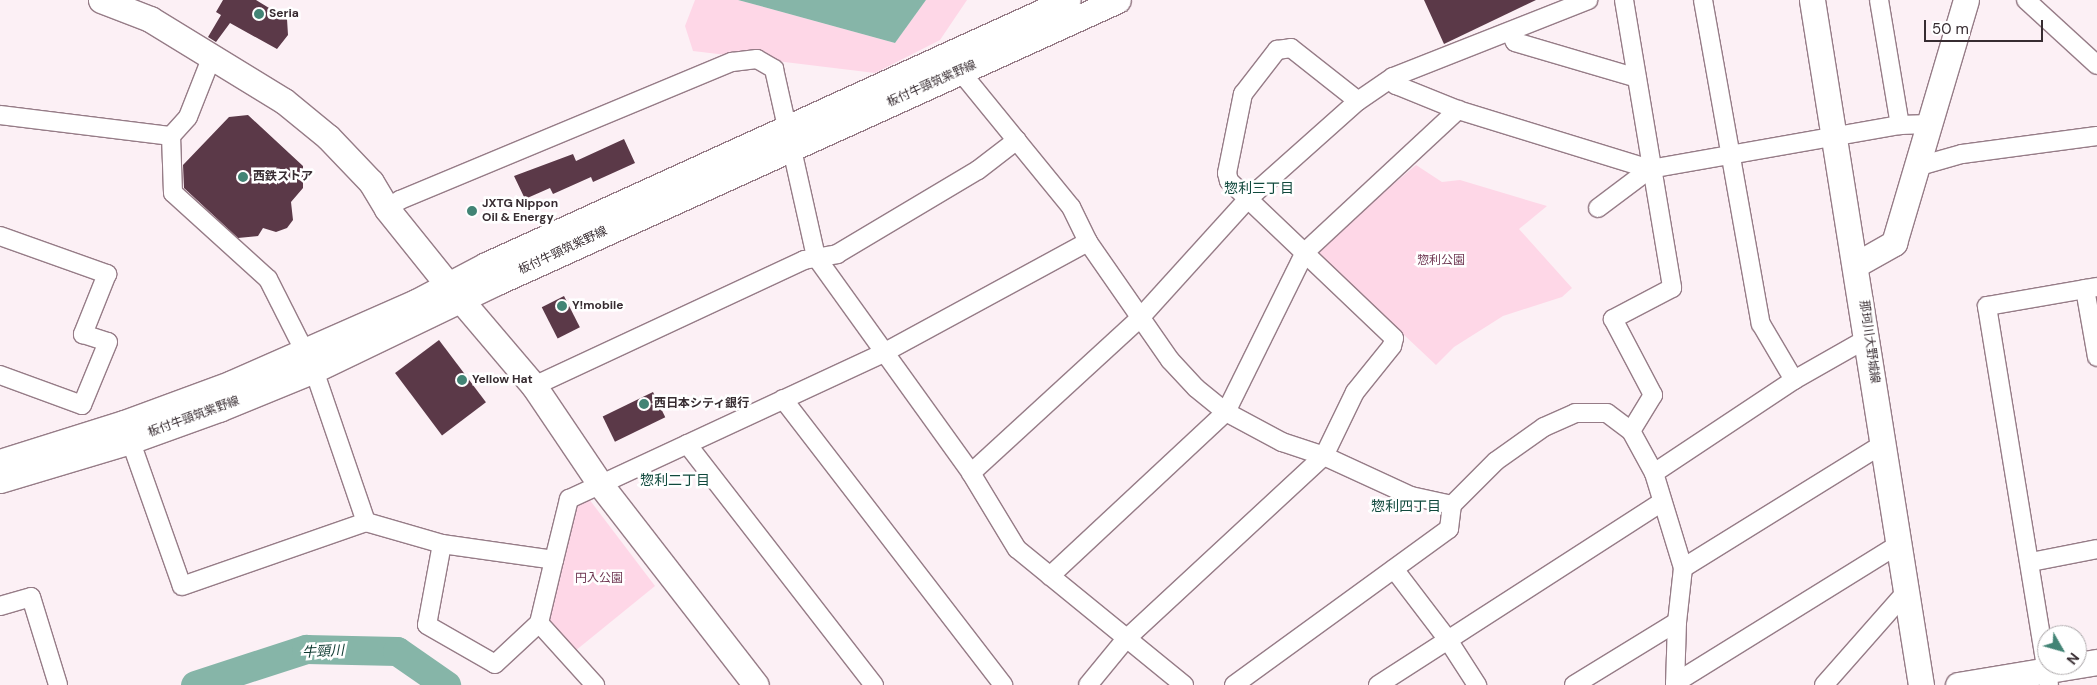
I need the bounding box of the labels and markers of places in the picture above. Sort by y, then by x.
place label: Seria [269,7,299,21]
marker: Seria [253,8,265,20]
place label: 西鉄ストア [253,170,313,184]
marker: 西鉄ストア [237,171,249,183]
place label: JXTG Nippon Oil & Energy [482,197,558,225]
marker: JXTG Nippon Oil & Energy [466,205,478,217]
place label: Y!mobile [572,299,624,313]
marker: Y!mobile [556,300,568,312]
place label: Yellow Hat [472,373,533,387]
marker: Yellow Hat [456,374,468,386]
place label: 西日本シティ銀行 [654,397,750,411]
marker: 西日本シティ銀行 [638,398,650,410]

